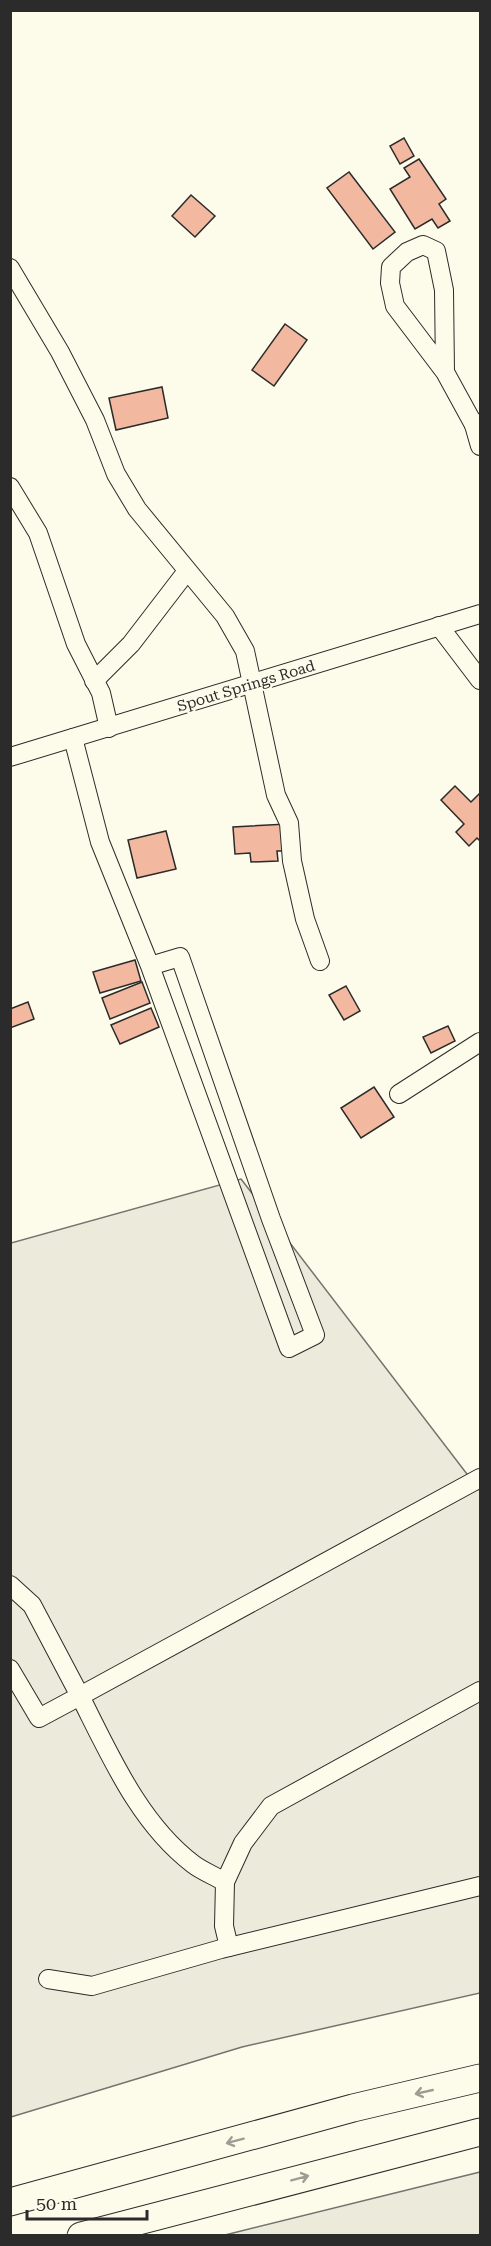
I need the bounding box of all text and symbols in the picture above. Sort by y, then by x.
street label: Spout Springs Road [175,656,317,716]
one-way arrow [414,2086,433,2098]
one-way arrow [226,2135,245,2147]
one-way arrow [290,2172,309,2184]
scale bar [27,2183,147,2221]
text: 50 m [36,2193,77,2214]

